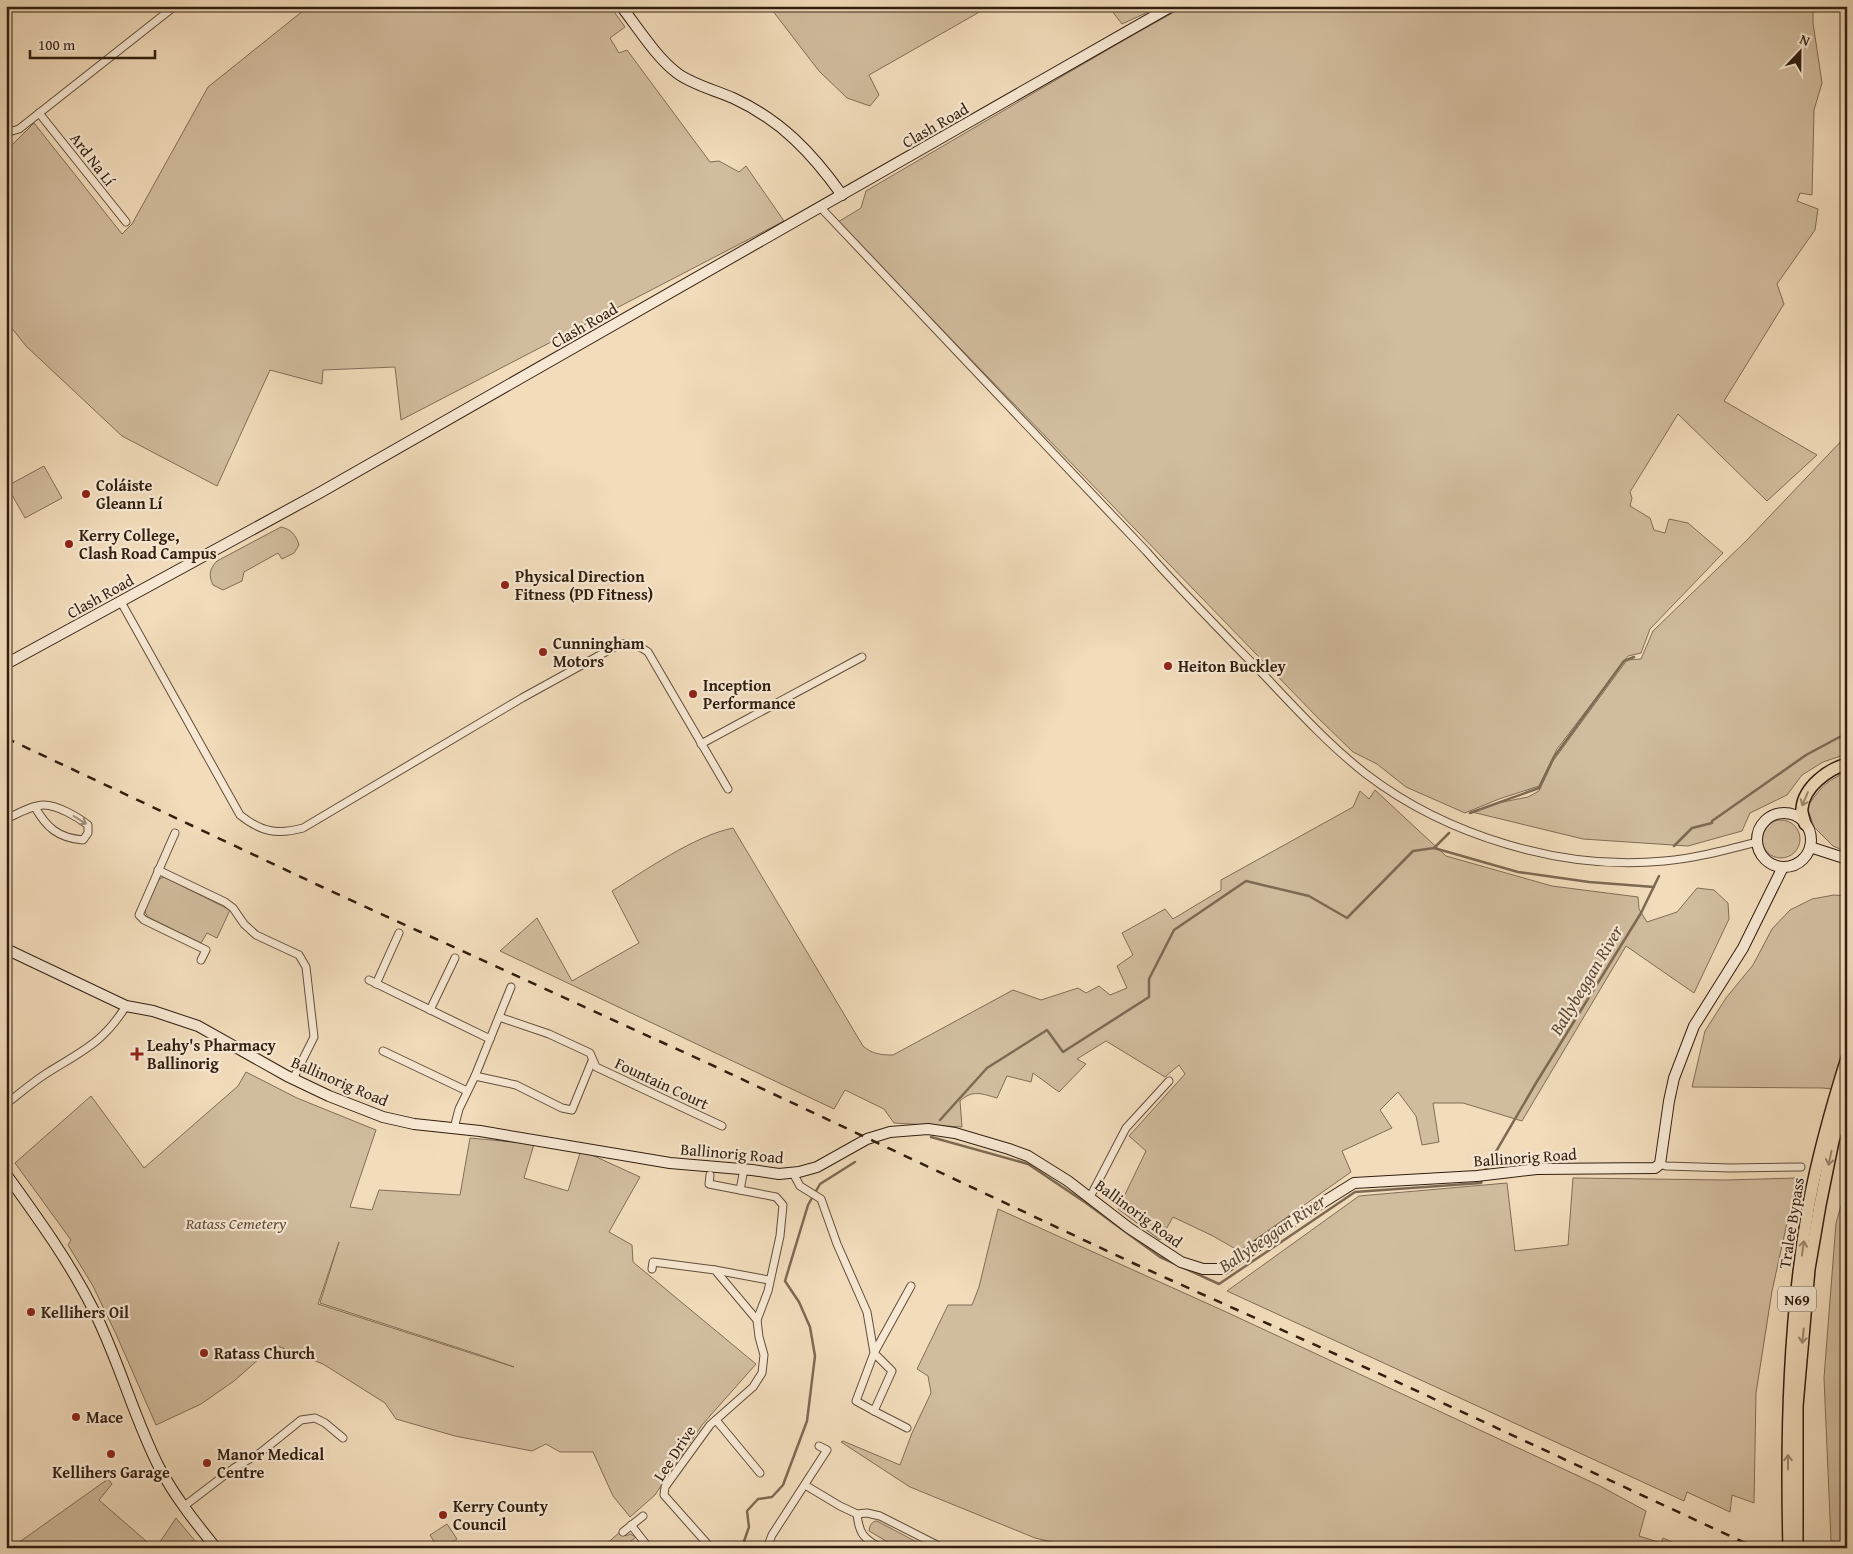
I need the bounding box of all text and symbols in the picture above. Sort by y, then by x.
scale bar [30,28,155,60]
north arrow [1776,28,1826,78]
text: N [1797,29,1814,51]
text: 100 m [38,34,76,55]
street label: Clash Road [897,96,973,154]
street label: Ard Na Lí [64,127,122,191]
street label: Clash Road [546,296,622,354]
place label: Coláiste Gleann Lí [96,473,163,515]
marker: Coláiste Gleann Lí [80,488,92,500]
place label: Kerry College, Clash Road Campus [79,523,217,565]
marker: Kerry College, Clash Road Campus [63,538,75,550]
place label: Physical Direction Fitness (PD Fitness) [515,564,653,606]
street label: Clash Road [62,568,138,624]
marker: Physical Direction Fitness (PD Fitness) [499,579,511,591]
place label: Cunningham Motors [553,631,645,673]
marker: Cunningham Motors [537,646,549,658]
place label: Heiton Buckley [1178,654,1287,678]
marker: Heiton Buckley [1162,660,1174,672]
place label: Inception Performance [703,673,796,715]
marker: Inception Performance [687,688,699,700]
one-way arrow [1800,791,1810,806]
one-way arrow [73,814,87,825]
water label: Ballybeggan River [1542,919,1630,1041]
place label: Leahy's Pharmacy Ballinorig [147,1033,277,1075]
marker: Leahy's Pharmacy Ballinorig [131,1048,143,1060]
street label: Ballinorig Road [288,1050,393,1112]
street label: Fountain Court [611,1051,713,1115]
street label: Ballinorig Road [679,1137,785,1169]
street label: Ballinorig Road [1473,1141,1578,1173]
one-way arrow [1825,1149,1834,1165]
street label: Ballinorig Road [1090,1173,1188,1253]
street label: Tralee Bypass [1772,1176,1810,1270]
water label: Ballybeggan River [1212,1186,1332,1279]
park label: Ratass Cemetery [185,1211,287,1235]
one-way arrow [1798,1240,1808,1256]
road number: N69 [1778,1286,1816,1312]
place label: Kellihers Oil [41,1300,129,1324]
marker: Kellihers Oil [25,1306,37,1318]
one-way arrow [1798,1327,1808,1343]
place label: Ratass Church [214,1341,316,1365]
marker: Ratass Church [198,1347,210,1359]
place label: Mace [86,1405,123,1429]
marker: Mace [70,1411,82,1423]
street label: Lee Drive [647,1420,701,1486]
place label: Manor Medical Centre [217,1442,324,1484]
marker: Kellihers Garage [105,1448,117,1460]
one-way arrow [1783,1454,1793,1470]
marker: Manor Medical Centre [201,1457,213,1469]
place label: Kellihers Garage [52,1460,170,1484]
place label: Kerry County Council [453,1494,549,1536]
marker: Kerry County Council [437,1509,449,1521]

